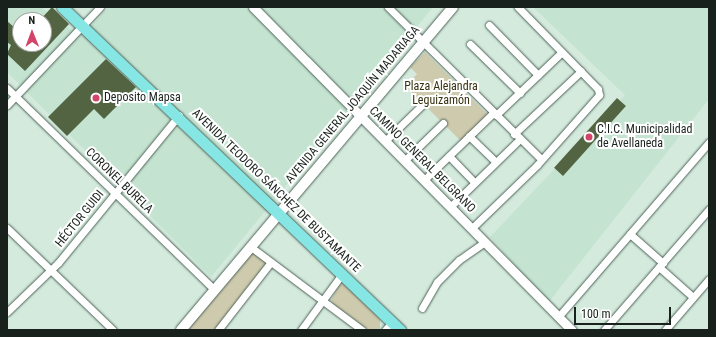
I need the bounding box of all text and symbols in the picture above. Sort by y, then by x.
north arrow [12,12,52,52]
text: N [28,14,35,27]
street label: AVENIDA GENERAL JOAQUÍN MADARIAGA [283,23,423,187]
park label: Plaza Alejandra Leguizamón [404,80,478,108]
place label: Deposito Mapsa [104,91,181,105]
marker: Deposito Mapsa [91,93,101,103]
street label: CAMINO GENERAL BELGRANO [366,104,478,216]
street label: AVENIDA TEODORO SÁNCHEZ DE BUSTAMANTE [189,106,363,276]
place label: C.I.C. Municipalidad de Avellaneda [597,123,692,151]
marker: C.I.C. Municipalidad de Avellaneda [584,132,594,142]
street label: CORONEL BURELA [82,145,156,217]
street label: HÉCTOR GUIDI [53,188,107,250]
scale bar [576,299,673,325]
text: 100 m [581,307,611,321]

